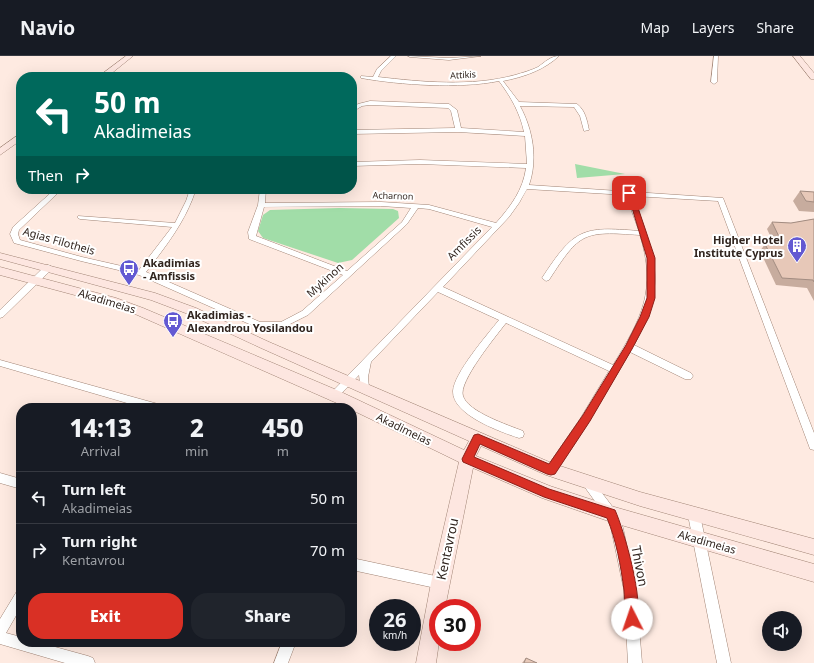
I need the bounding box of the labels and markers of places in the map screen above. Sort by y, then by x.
pin [612,176,646,210]
place label: Higher Hotel Institute Cyprus [694,232,783,260]
building icon: Higher Hotel Institute Cyprus [786,235,808,263]
place label: Akadimias - Amfissis [143,255,201,283]
bus stop icon: Akadimias - Amfissis [118,258,140,286]
place label: Akadimias - Alexandrou Yosilandou [187,307,313,335]
bus stop icon: Akadimias - Alexandrou Yosilandou [162,310,184,338]

